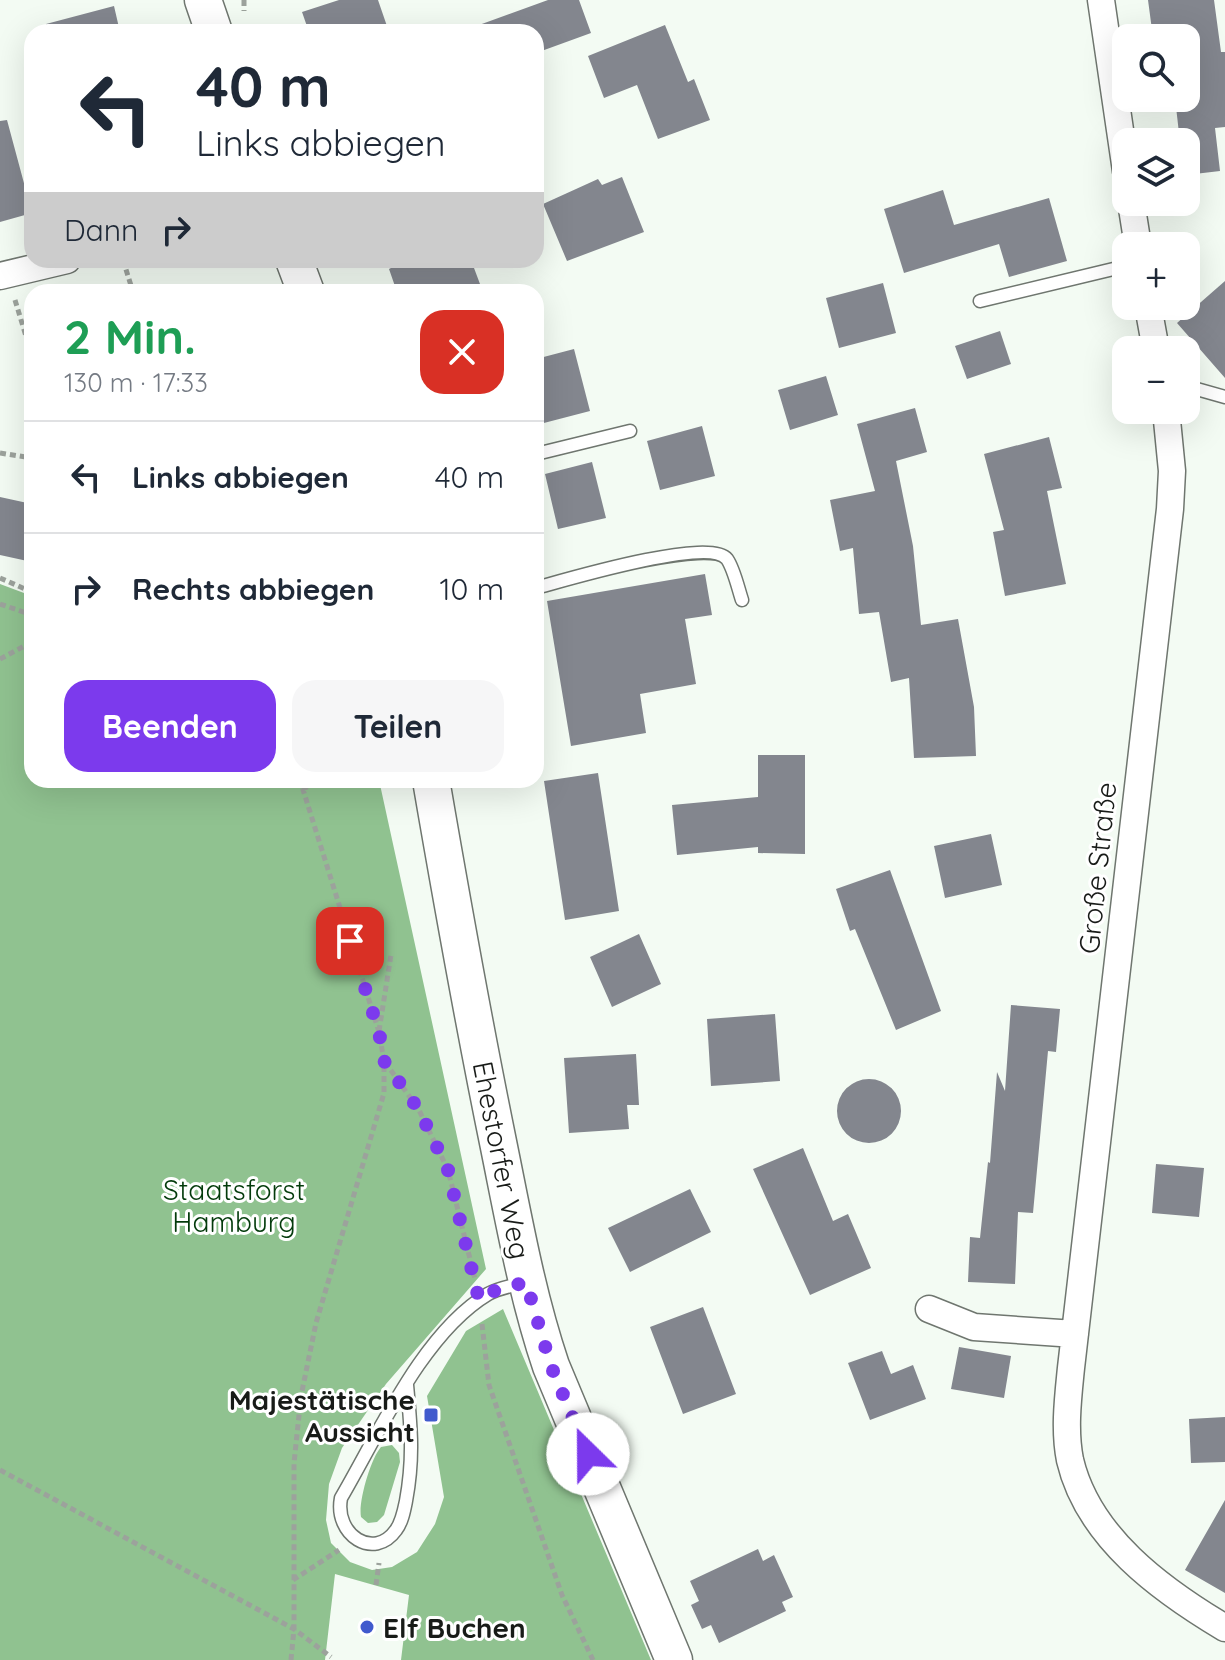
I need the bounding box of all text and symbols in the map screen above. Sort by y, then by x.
map controls [1112,24,1200,424]
button: search [1112,24,1200,112]
text: 40 m [196,51,331,121]
icon: left [64,56,168,160]
text: Links abbiegen [196,120,446,165]
button: layers [1112,128,1200,216]
icon: right [154,208,198,252]
text: Dann [64,211,138,249]
button: + [1112,232,1200,320]
text: 2 Min. [64,306,196,366]
button: close [420,310,504,394]
button: − [1112,336,1200,424]
text: 130 m · 17:33 [64,366,208,399]
icon: left [64,455,108,499]
text: Links abbiegen [132,458,349,496]
text: 40 m [435,458,504,496]
icon: right [64,567,108,611]
text: Rechts abbiegen [132,570,374,608]
text: 10 m [440,570,504,608]
button: Beenden [64,680,276,772]
button: Teilen [292,680,504,772]
street label: Große Straße [1071,780,1123,956]
pin [316,907,384,975]
icon: arrive [328,919,372,963]
street label: Ehestorfer Weg [466,1058,538,1262]
park label: Staatsforst Hamburg [163,1172,305,1239]
place label: Majestätische Aussicht [229,1382,415,1449]
marker: Majestätische Aussicht [422,1406,440,1424]
position arrow [546,1412,630,1496]
place label: Elf Buchen [383,1610,526,1645]
marker: Elf Buchen [358,1618,376,1636]

